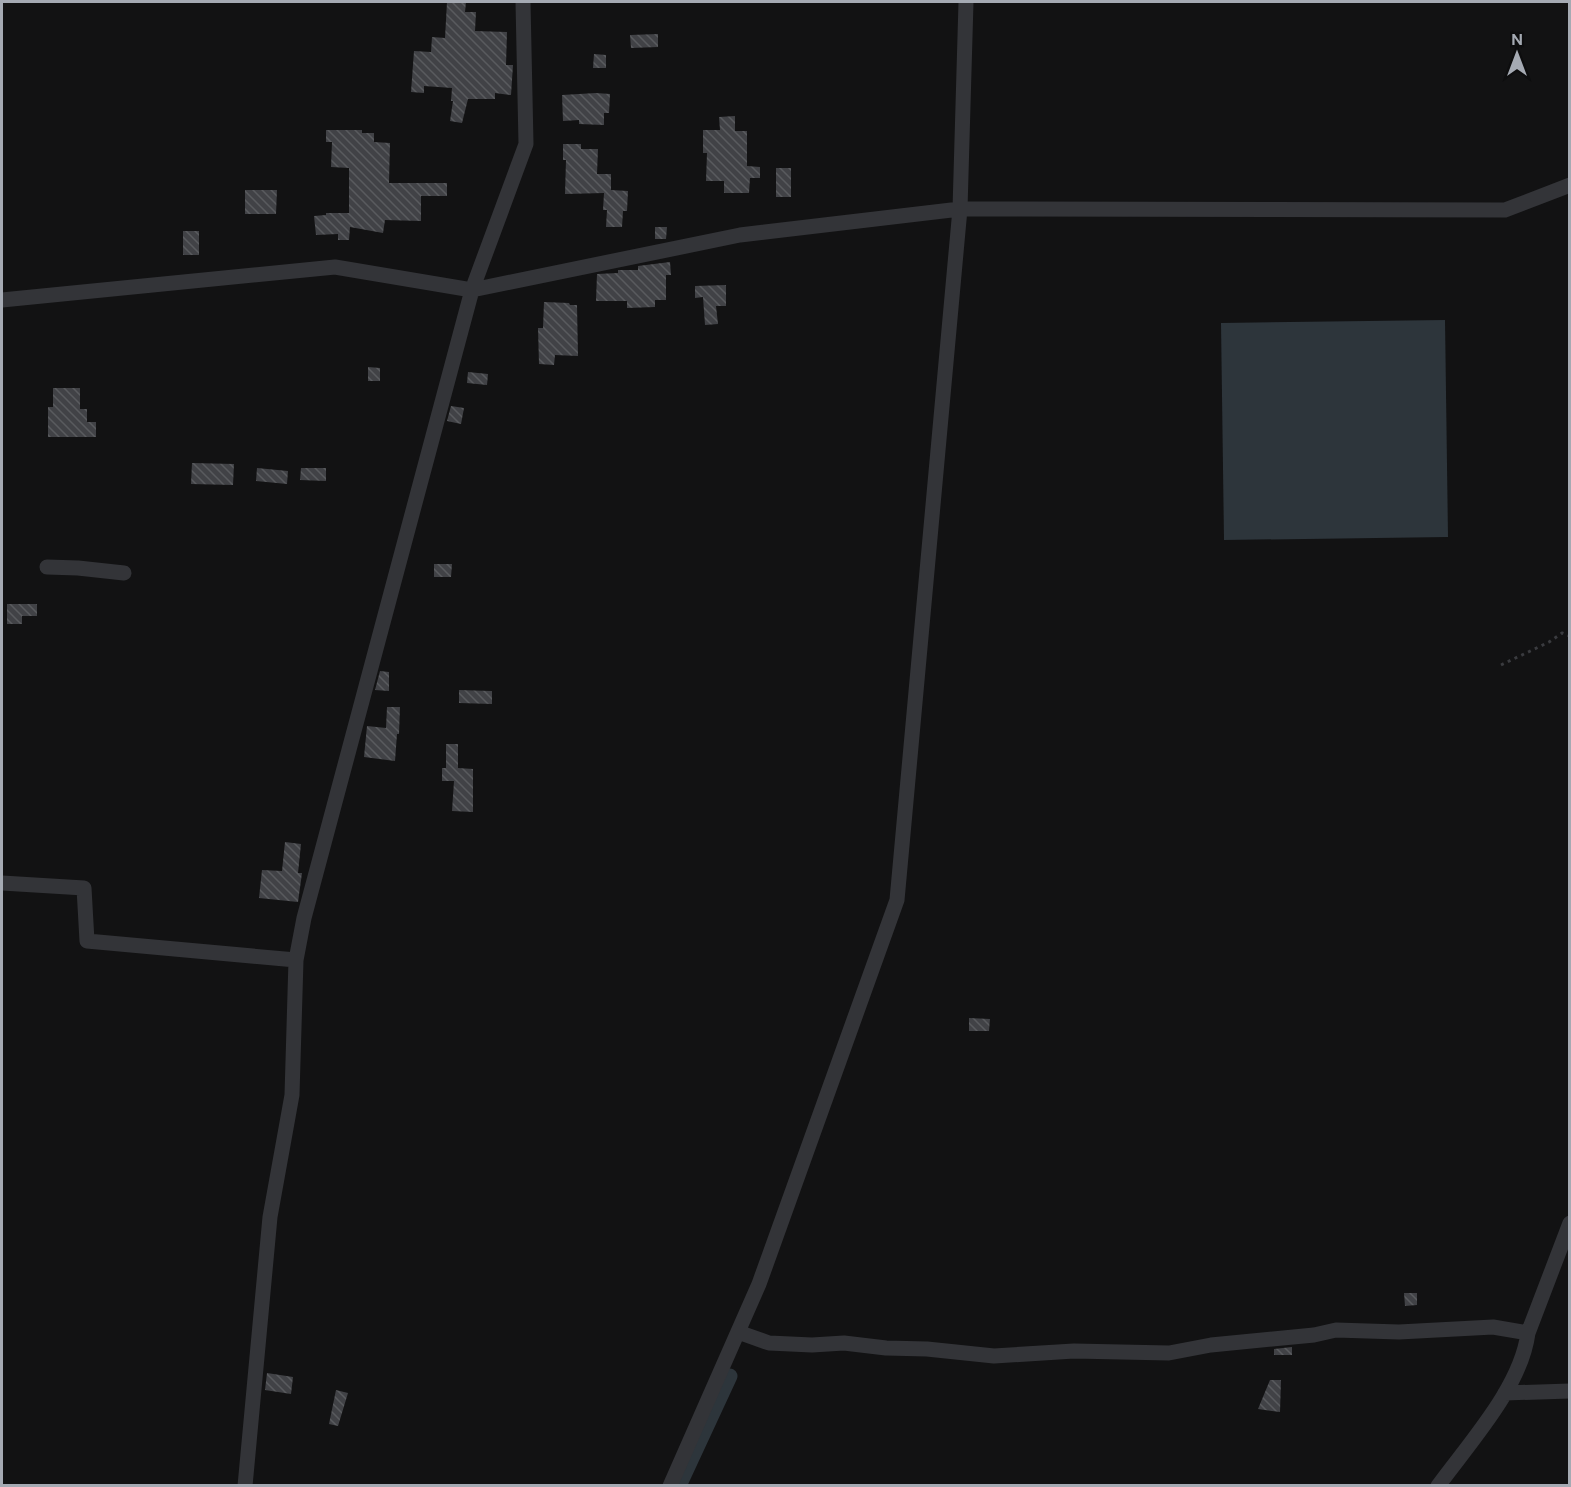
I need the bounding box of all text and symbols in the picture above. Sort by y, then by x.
north arrow [1487,24,1547,84]
text: N [1511,29,1523,50]

